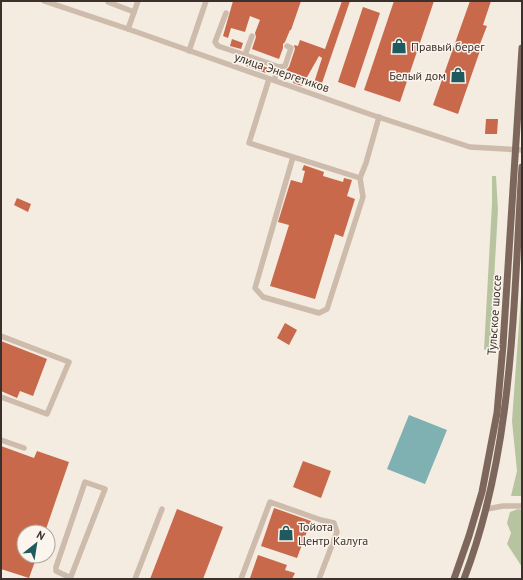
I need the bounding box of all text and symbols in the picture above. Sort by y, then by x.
shop icon: Правый берег [390,37,408,55]
place label: Правый берег [411,39,485,54]
street label: улица Энергетиков [233,49,331,95]
shop icon: Белый дом [449,66,467,84]
place label: Белый дом [389,68,446,83]
street label: Тульское шоссе [484,274,504,356]
place label: Тойота Центр Калуга [298,519,368,548]
north arrow [16,524,56,564]
shop icon: Тойота Центр Калуга [277,524,295,542]
text: N [34,527,48,543]

